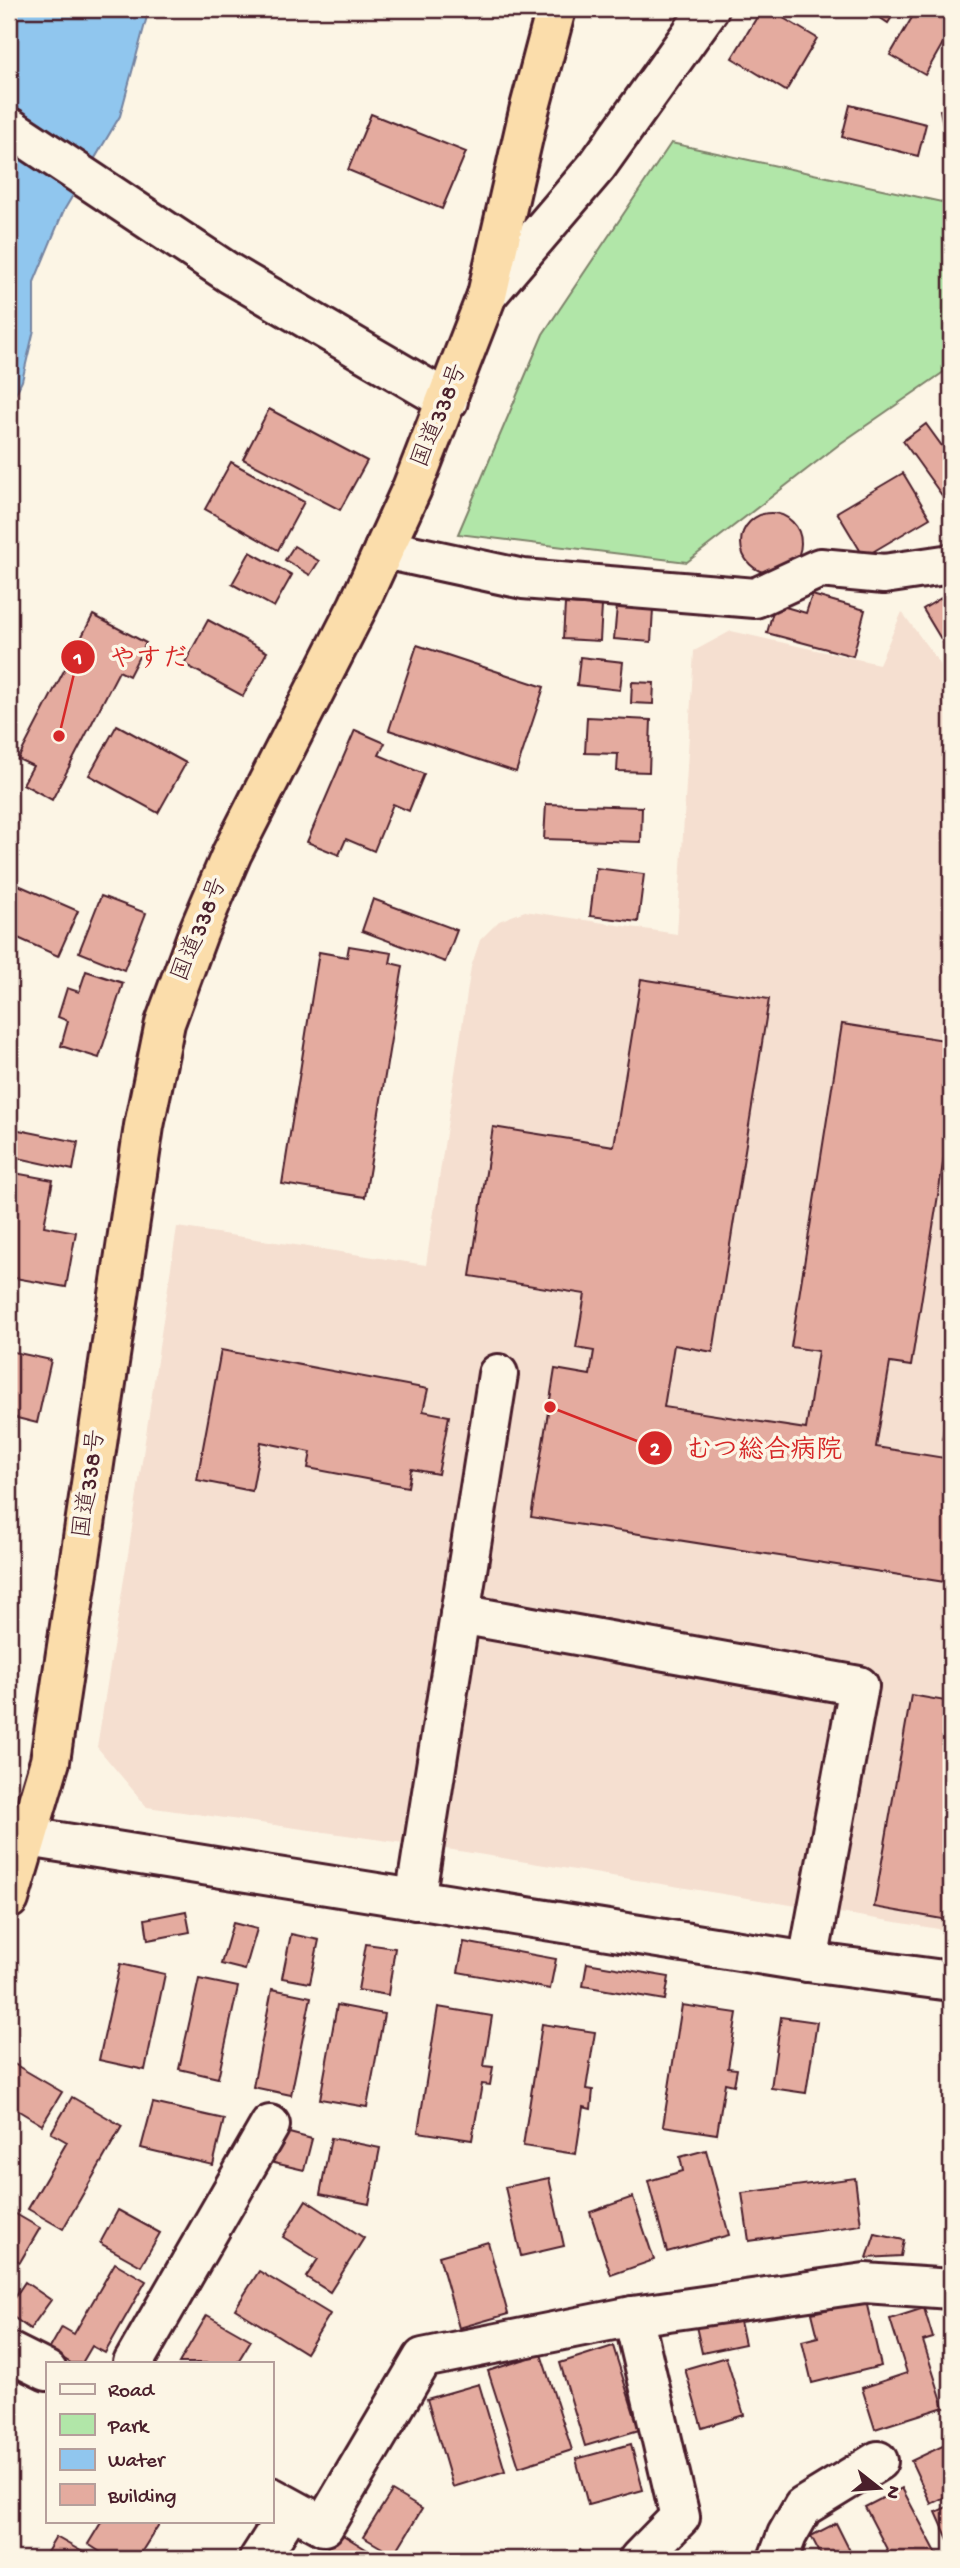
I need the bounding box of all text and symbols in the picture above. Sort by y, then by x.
street label: 国道338号 [406,359,475,472]
callout: やすだ [61,633,202,680]
text: やすだ [110,645,188,677]
text: 1 [73,648,82,673]
street label: 国道338号 [166,873,235,986]
callout: むつ総合病院 [637,1424,856,1471]
street label: 国道338号 [68,1427,113,1541]
text: むつ総合病院 [686,1435,842,1468]
text: 2 [650,1439,661,1464]
legend [46,2362,273,2522]
text: Road [108,2380,156,2405]
text: Park [107,2416,151,2441]
text: Water [108,2450,166,2475]
north arrow [844,2452,914,2522]
text: N [879,2483,905,2501]
text: Building [107,2486,177,2511]

